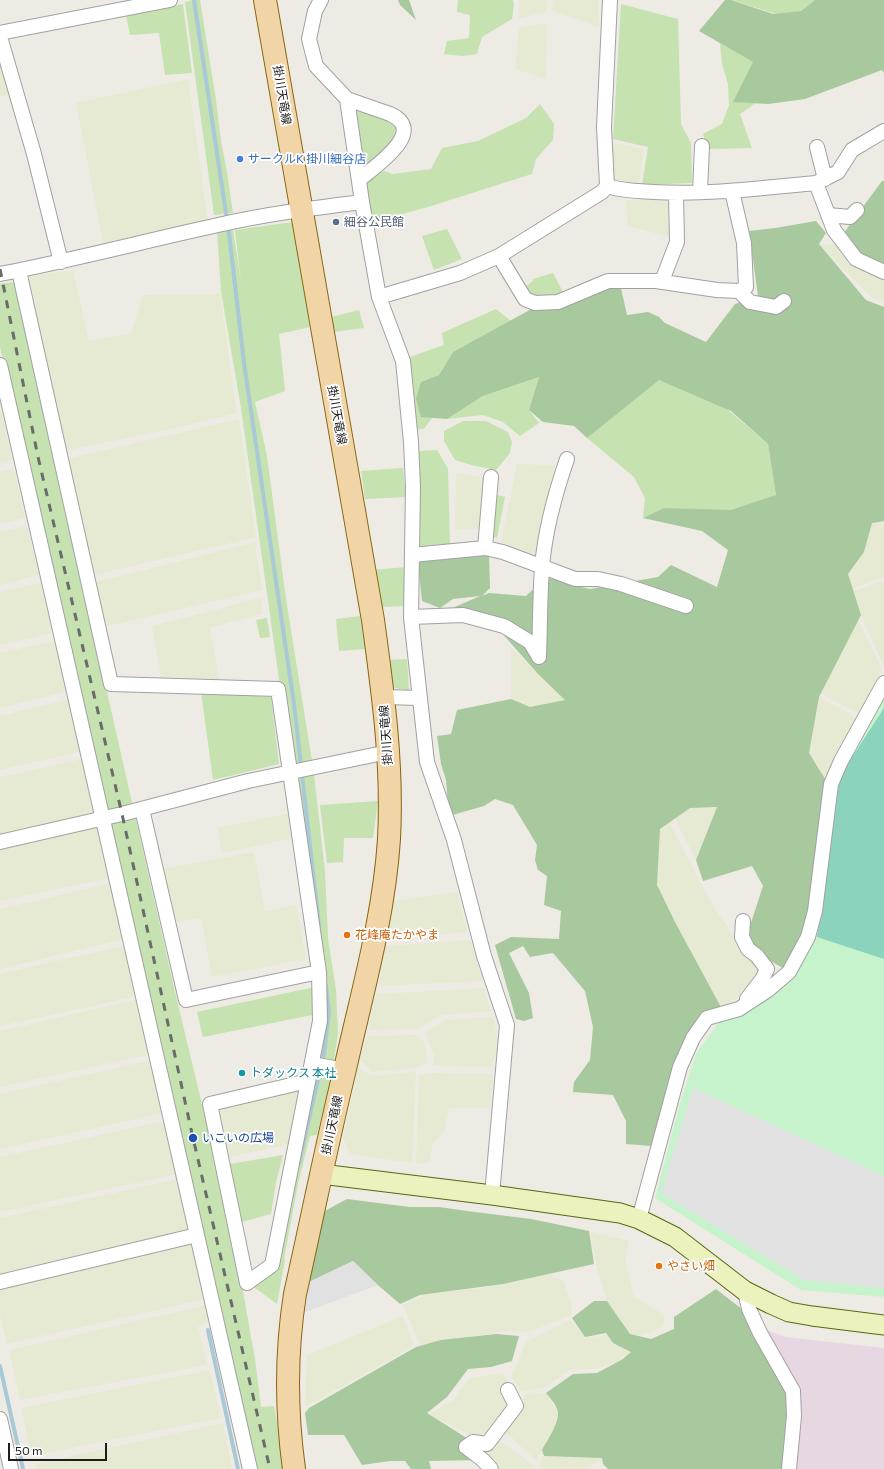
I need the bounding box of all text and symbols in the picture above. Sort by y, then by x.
street label: 掛川天竜線 [270,64,294,126]
place label: サークルK 掛川細谷店 [248,152,366,166]
marker: サークルK 掛川細谷店 [235,154,245,164]
place label: 細谷公民館 [344,215,404,229]
marker: 細谷公民館 [331,217,341,227]
street label: 掛川天竜線 [325,384,349,446]
street label: 掛川天竜線 [377,705,395,765]
place label: 花峰庵たかやま [355,928,439,942]
marker: 花峰庵たかやま [342,930,352,940]
place label: トダックス 本社 [250,1066,336,1080]
marker: トダックス 本社 [237,1068,247,1078]
street label: 掛川天竜線 [319,1094,345,1156]
place label: いこいの広場 [202,1131,274,1145]
marker: いこいの広場 [187,1132,199,1144]
place label: やさい畑 [667,1259,715,1273]
marker: やさい畑 [654,1261,664,1271]
scale bar [10,1435,109,1461]
text: 50 m [15,1443,43,1457]

